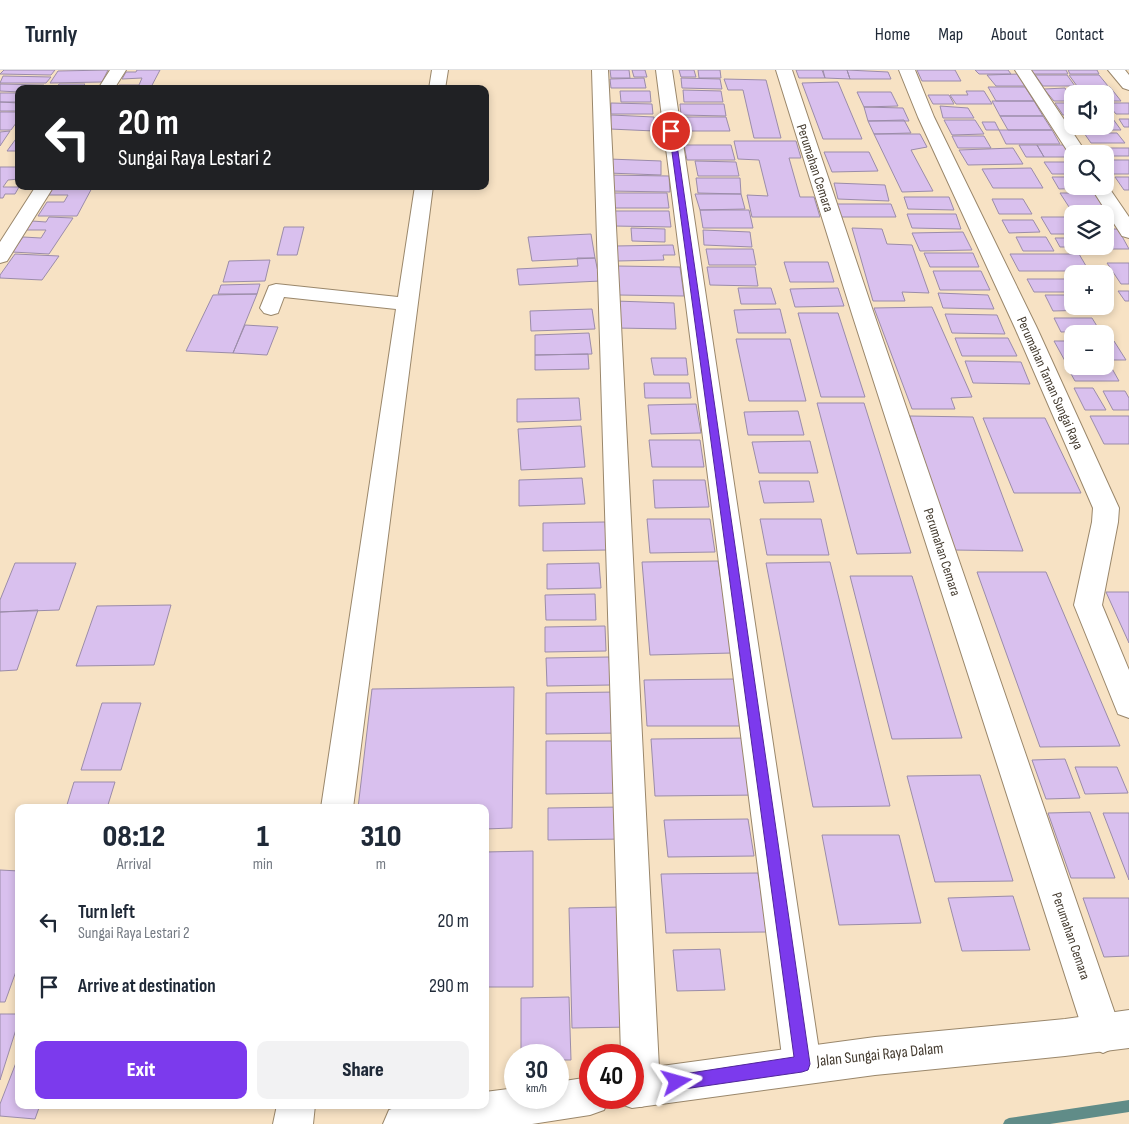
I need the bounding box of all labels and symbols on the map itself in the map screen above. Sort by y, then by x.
pin [650,110,692,152]
street label: Perumahan Cemara [793,122,837,214]
street label: Perumahan Taman Sungai Raya [1013,314,1087,452]
street label: Perumahan Cemara [920,506,964,598]
street label: Perumahan Cemara [1048,890,1094,982]
street label: Jalan Sungai Raya Dalam [815,1039,944,1071]
speed limit sign: 40 [579,1044,644,1109]
position arrow [650,1055,702,1107]

